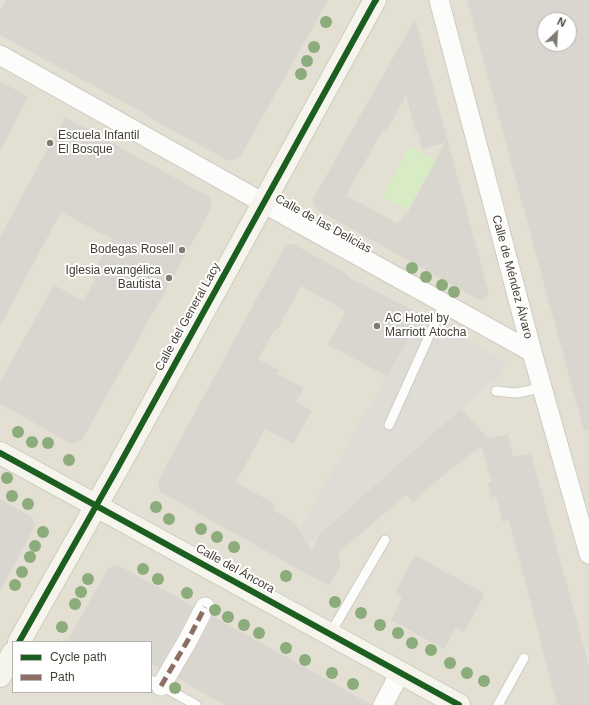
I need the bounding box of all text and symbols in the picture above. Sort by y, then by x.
north arrow [537,12,577,52]
text: N [556,15,568,29]
place label: Escuela Infantil El Bosque [58,129,139,157]
marker: Escuela Infantil El Bosque [45,138,55,148]
street label: Calle de las Delicias [272,192,374,256]
street label: Calle de Méndez Álvaro [489,214,535,340]
place label: Bodegas Rosell [90,243,174,257]
marker: Bodegas Rosell [177,245,187,255]
street label: Calle del General Lacy [152,260,224,374]
place label: Iglesia evangélica Bautista [66,264,161,292]
marker: Iglesia evangélica Bautista [164,273,174,283]
place label: AC Hotel by Marriott Atocha [385,312,466,340]
marker: AC Hotel by Marriott Atocha [372,321,382,331]
street label: Calle del Áncora [193,541,277,597]
legend [12,641,152,693]
text: Cycle path [50,650,107,664]
text: Path [50,670,75,684]

